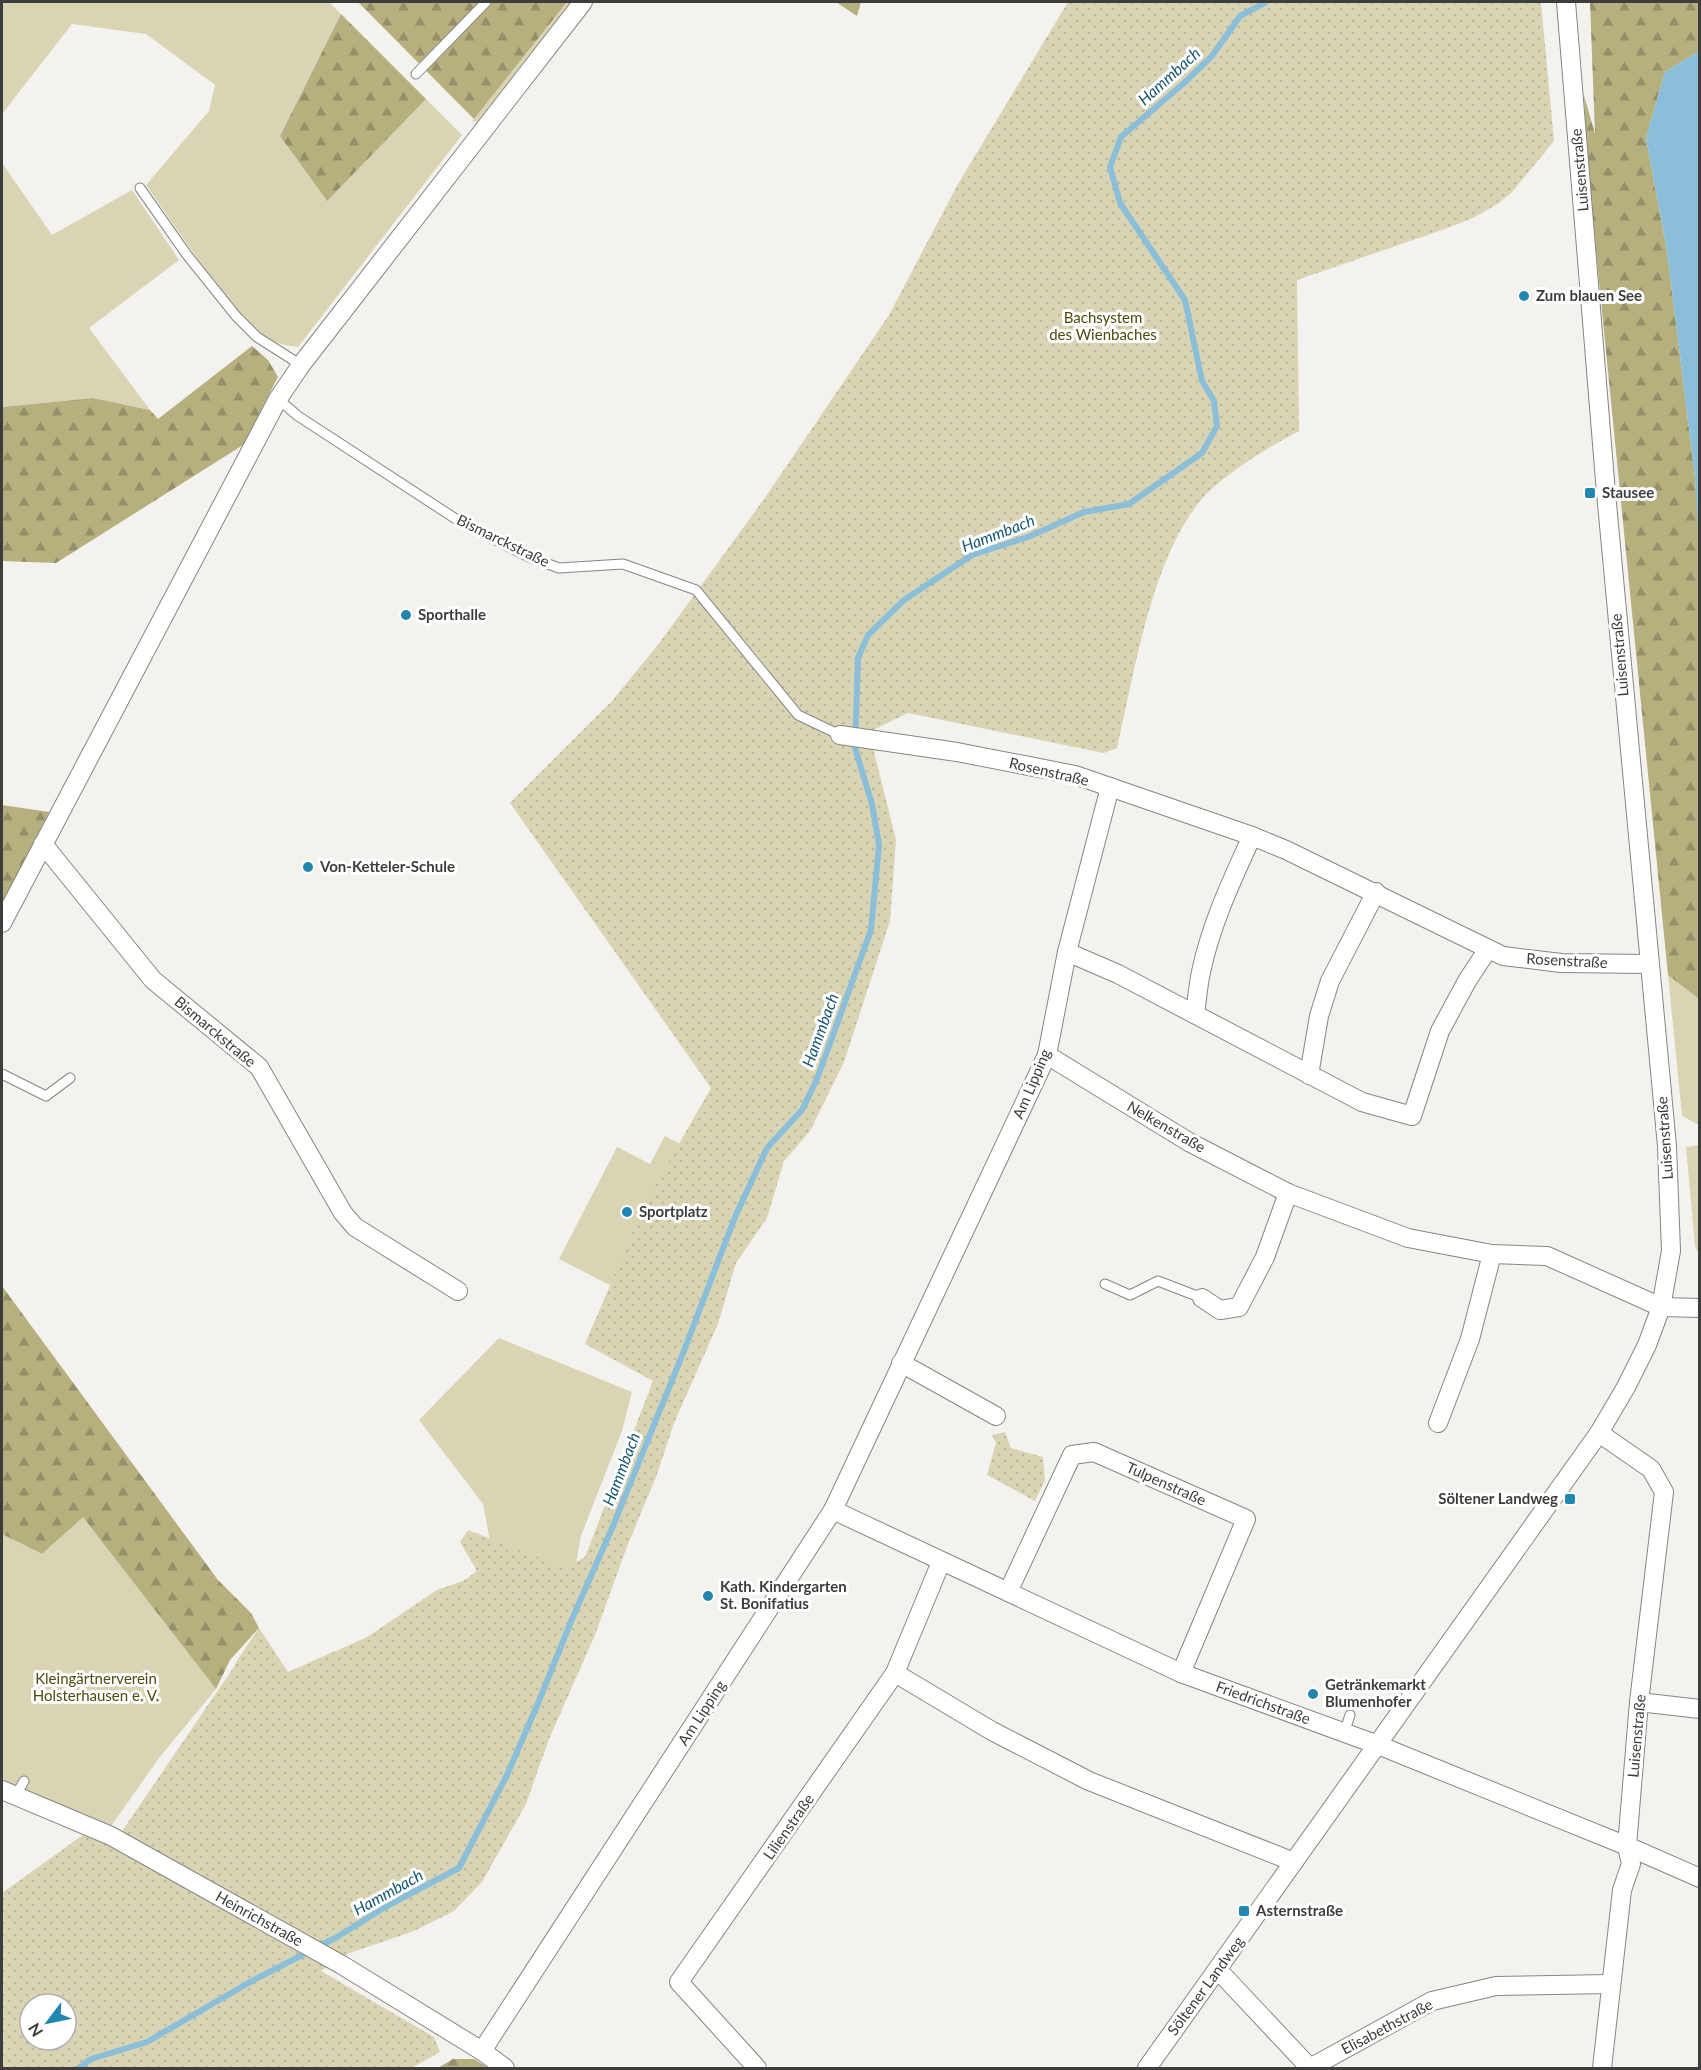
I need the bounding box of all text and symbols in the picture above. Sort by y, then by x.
water label: Hammbach [1134,43,1204,108]
street label: Luisenstraße [1566,128,1592,212]
place label: Zum blauen See [1536,286,1642,304]
marker: Zum blauen See [1517,289,1531,303]
park label: Bachsystem des Wienbaches [1049,308,1157,343]
place label: Stausee [1602,483,1654,501]
marker: Stausee [1583,486,1597,500]
street label: Bismarckstraße [454,510,553,570]
water label: Hammbach [959,510,1037,555]
place label: Sporthalle [418,605,486,623]
marker: Sporthalle [399,608,413,622]
street label: Luisenstraße [1606,613,1632,697]
street label: Rosenstraße [1007,753,1091,789]
place label: Von-Ketteler-Schule [319,857,455,875]
marker: Von-Ketteler-Schule [301,860,315,874]
street label: Rosenstraße [1526,949,1608,971]
water label: Hammbach [797,990,842,1069]
street label: Bismarckstraße [171,992,260,1071]
street label: Am Lipping [1008,1046,1054,1121]
street label: Nelkenstraße [1124,1096,1209,1156]
street label: Luisenstraße [1652,1096,1676,1180]
place label: Sportplatz [639,1202,708,1220]
marker: Sportplatz [620,1205,634,1219]
water label: Hammbach [598,1430,643,1508]
street label: Tulpenstraße [1124,1458,1209,1509]
place label: Söltener Landweg [1438,1489,1558,1507]
marker: Söltener Landweg [1563,1492,1577,1506]
place label: Kath. Kindergarten St. Bonifatius [720,1577,847,1612]
marker: Kath. Kindergarten St. Bonifatius [701,1589,715,1603]
park label: Kleingärtnerverein Holsterhausen e. V. [33,1669,159,1704]
place label: Getränkemarkt Blumenhofer [1325,1675,1426,1710]
street label: Am Lipping [673,1676,729,1748]
street label: Friedrichstraße [1214,1677,1313,1727]
marker: Getränkemarkt Blumenhofer [1306,1687,1320,1701]
street label: Luisenstraße [1623,1694,1649,1778]
street label: Lilienstraße [759,1790,817,1863]
water label: Hammbach [350,1865,426,1918]
street label: Heinrichstraße [213,1887,306,1950]
place label: Asternstraße [1255,1901,1343,1919]
marker: Asternstraße [1237,1904,1251,1918]
street label: Söltener Landweg [1163,1932,1247,2038]
north arrow [18,1992,78,2052]
street label: Elisabethstraße [1338,1994,1435,2058]
text: N [24,2020,46,2040]

